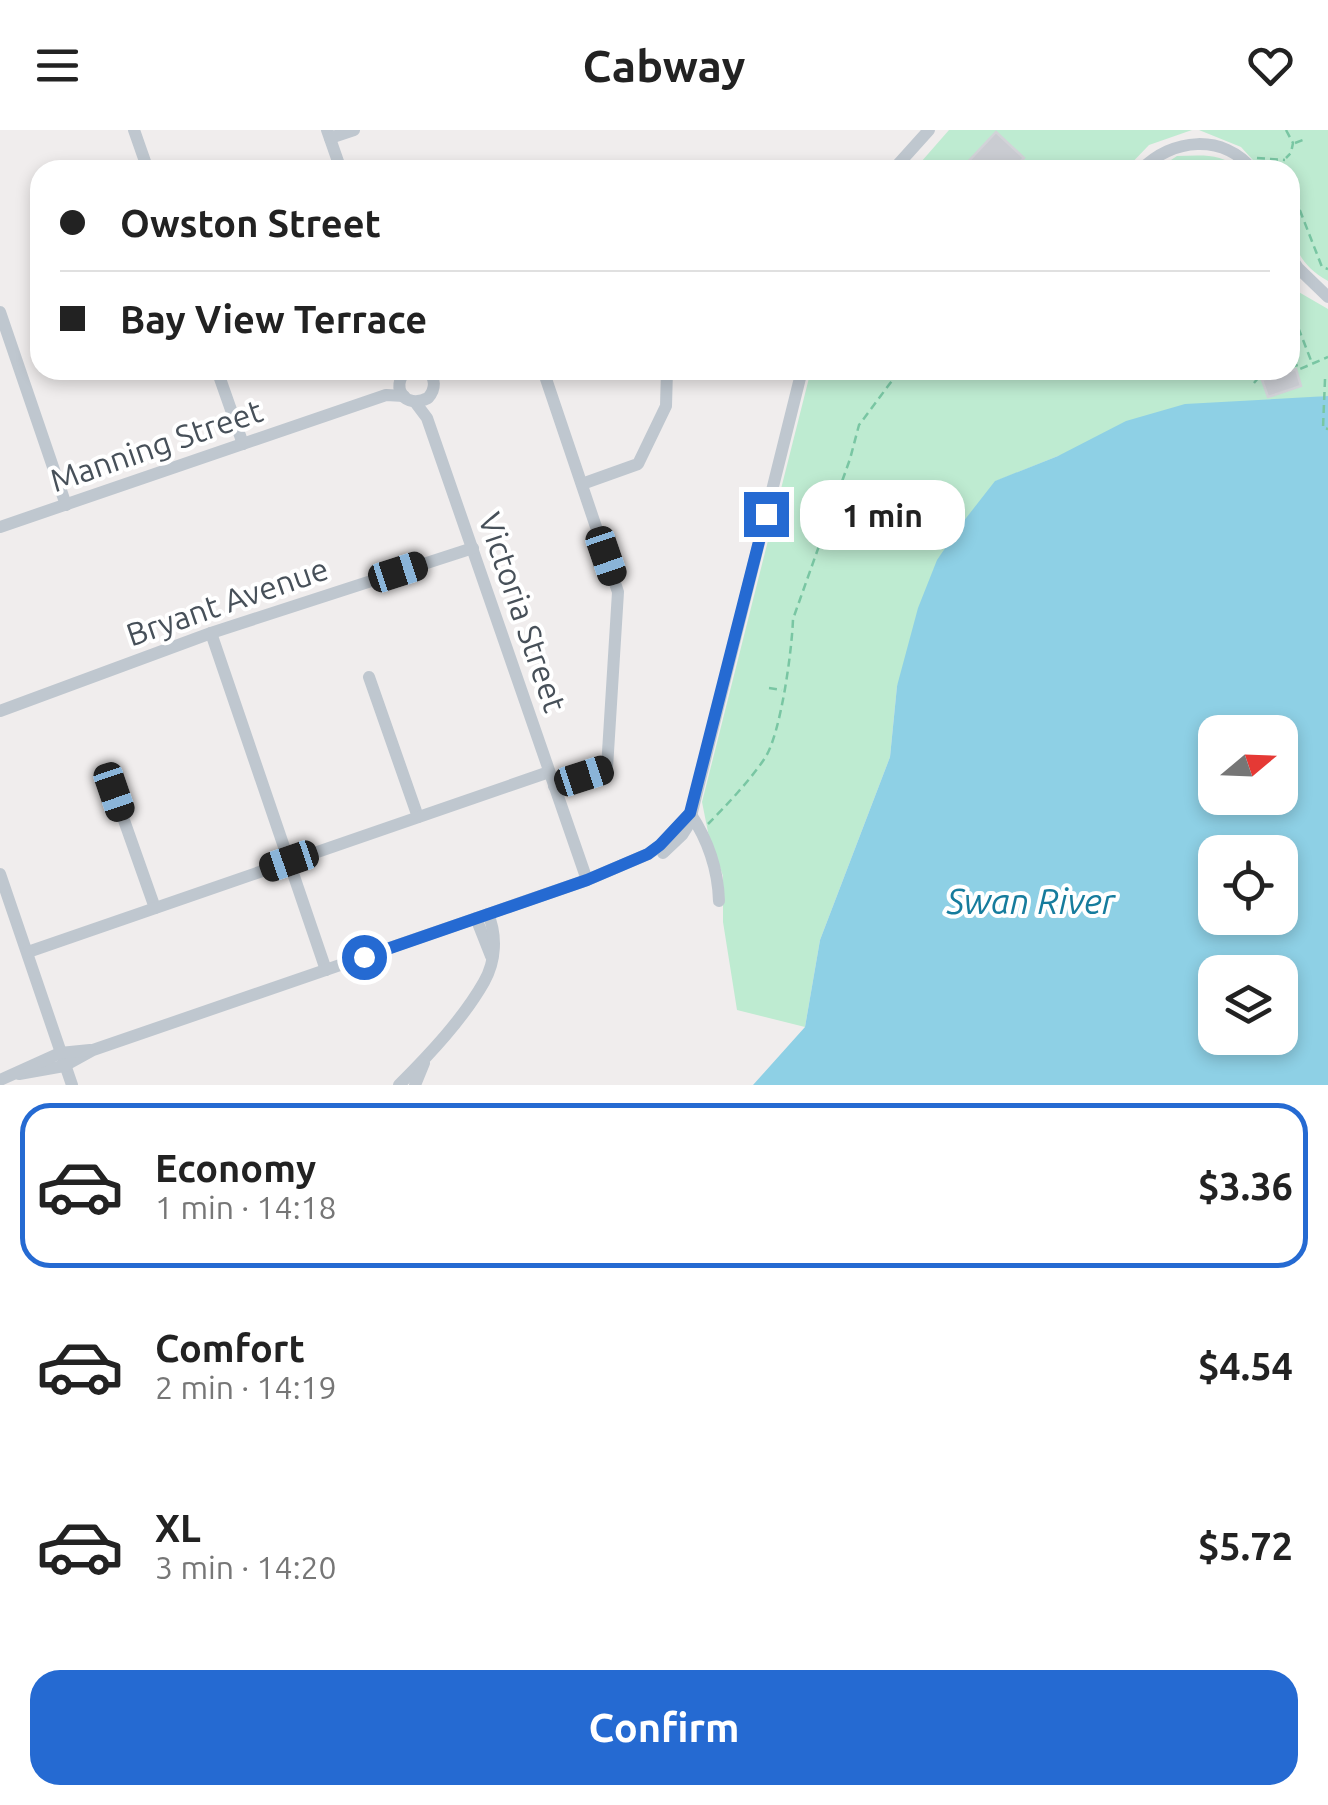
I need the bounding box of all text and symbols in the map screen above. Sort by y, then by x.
icon: menu [30,38,85,93]
icon: heart [1243,38,1298,93]
text: Cabway [583,40,745,91]
text: Owston Street [120,202,381,244]
text: Bay View Terrace [120,298,427,340]
street label: Manning Street [45,392,267,498]
callout: 1 min [801,479,966,549]
route end [744,492,789,537]
text: 1 min [842,497,923,533]
street label: Victoria Street [472,508,574,717]
car [582,523,630,589]
car [365,548,431,596]
street label: Bryant Avenue [121,550,333,652]
north arrow [1198,715,1298,815]
map controls [1198,715,1298,1055]
car [551,752,617,800]
car [90,759,138,825]
button: locate [1198,835,1298,935]
car [256,837,322,885]
water label: Swan River [946,881,1117,921]
route start [342,935,387,980]
button: layers [1198,955,1298,1055]
icon: car [35,1141,125,1231]
text: Economy [155,1147,316,1189]
text: $3.36 [1198,1165,1293,1207]
text: 1 min · 14:18 [155,1189,337,1225]
icon: car [35,1321,125,1411]
text: Comfort [155,1327,305,1369]
text: $4.54 [1198,1345,1293,1387]
text: 2 min · 14:19 [155,1369,337,1405]
icon: car [35,1501,125,1591]
text: XL [155,1507,201,1549]
text: $5.72 [1198,1525,1293,1567]
text: 3 min · 14:20 [155,1549,337,1585]
button: Confirm [30,1670,1298,1785]

